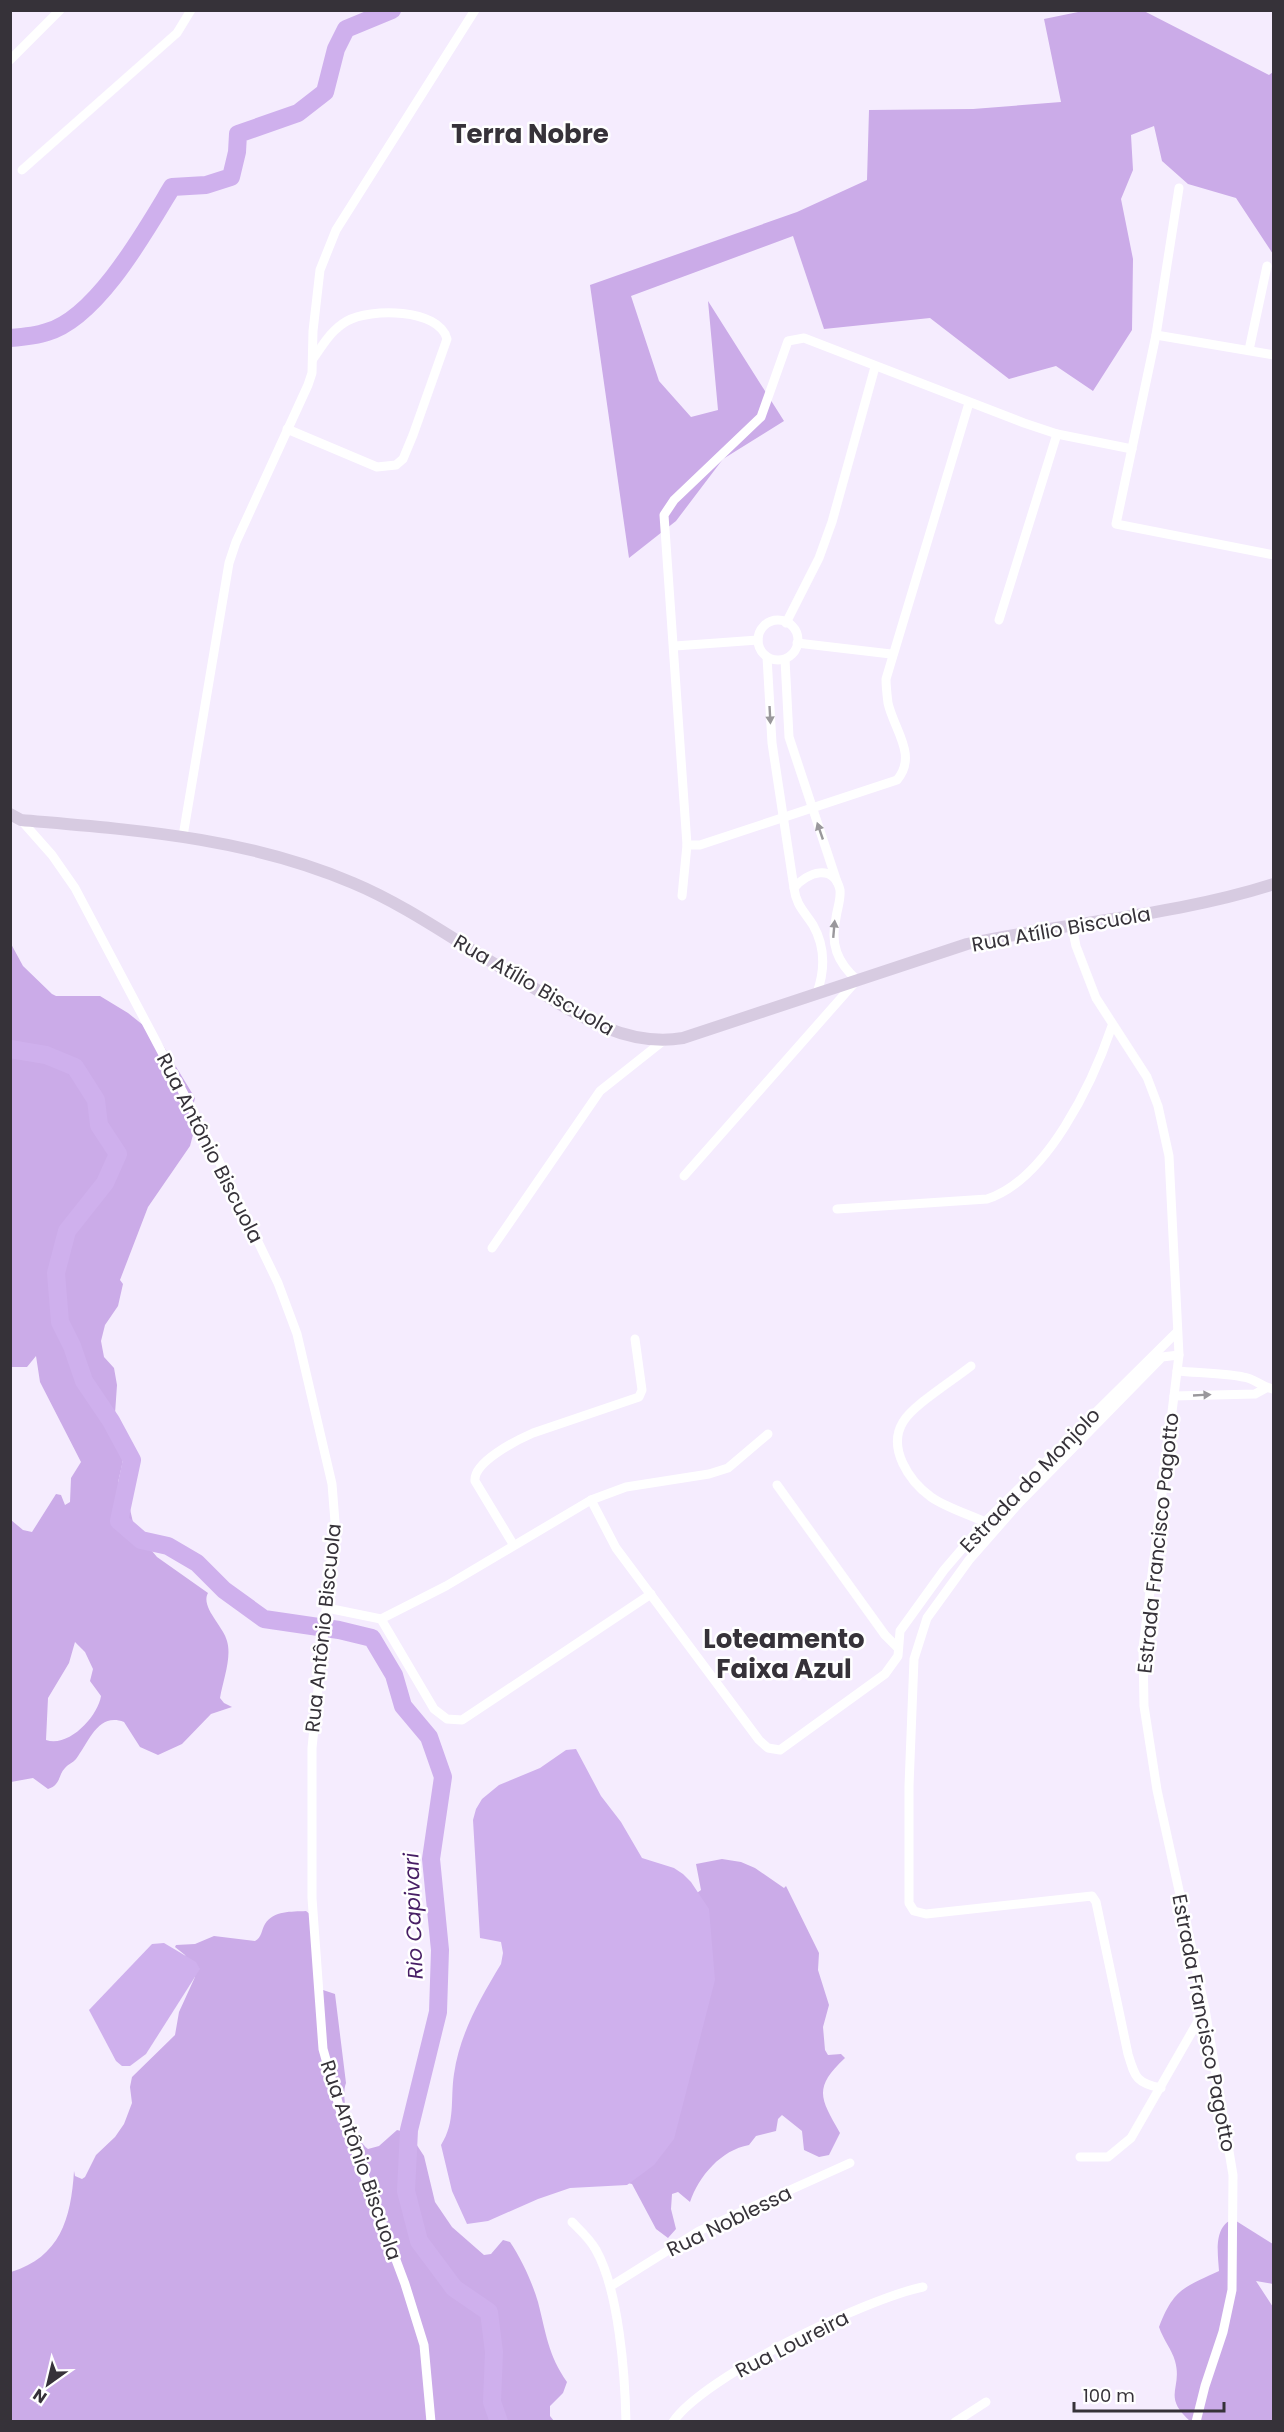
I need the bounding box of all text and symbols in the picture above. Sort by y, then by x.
district label: Terra Nobre [451,116,609,152]
one-way arrow [766,706,775,725]
one-way arrow [815,822,825,840]
street label: Rua Atílio Biscuola [969,899,1153,959]
one-way arrow [830,920,839,939]
street label: Rua Atílio Biscuola [449,928,619,1042]
street label: Rua Antônio Biscuola [150,1048,270,1248]
one-way arrow [1192,1390,1211,1399]
street label: Estrada do Monjolo [953,1401,1107,1559]
street label: Estrada Francisco Pagotto [1130,1411,1186,1675]
street label: Rua Antônio Biscuola [298,1522,348,1734]
district label: Loteamento Faixa Azul [703,1621,865,1687]
water label: Rio Capivari [396,1852,430,1980]
street label: Estrada Francisco Pagotto [1165,1892,1243,2154]
street label: Rua Antônio Biscuola [314,2056,408,2264]
street label: Rua Noblessa [662,2179,796,2263]
street label: Rua Loureira [730,2303,854,2385]
north arrow [18,2354,78,2414]
scale bar [1074,2375,1224,2413]
text: N [28,2383,51,2409]
text: 100 m [1083,2383,1135,2408]

